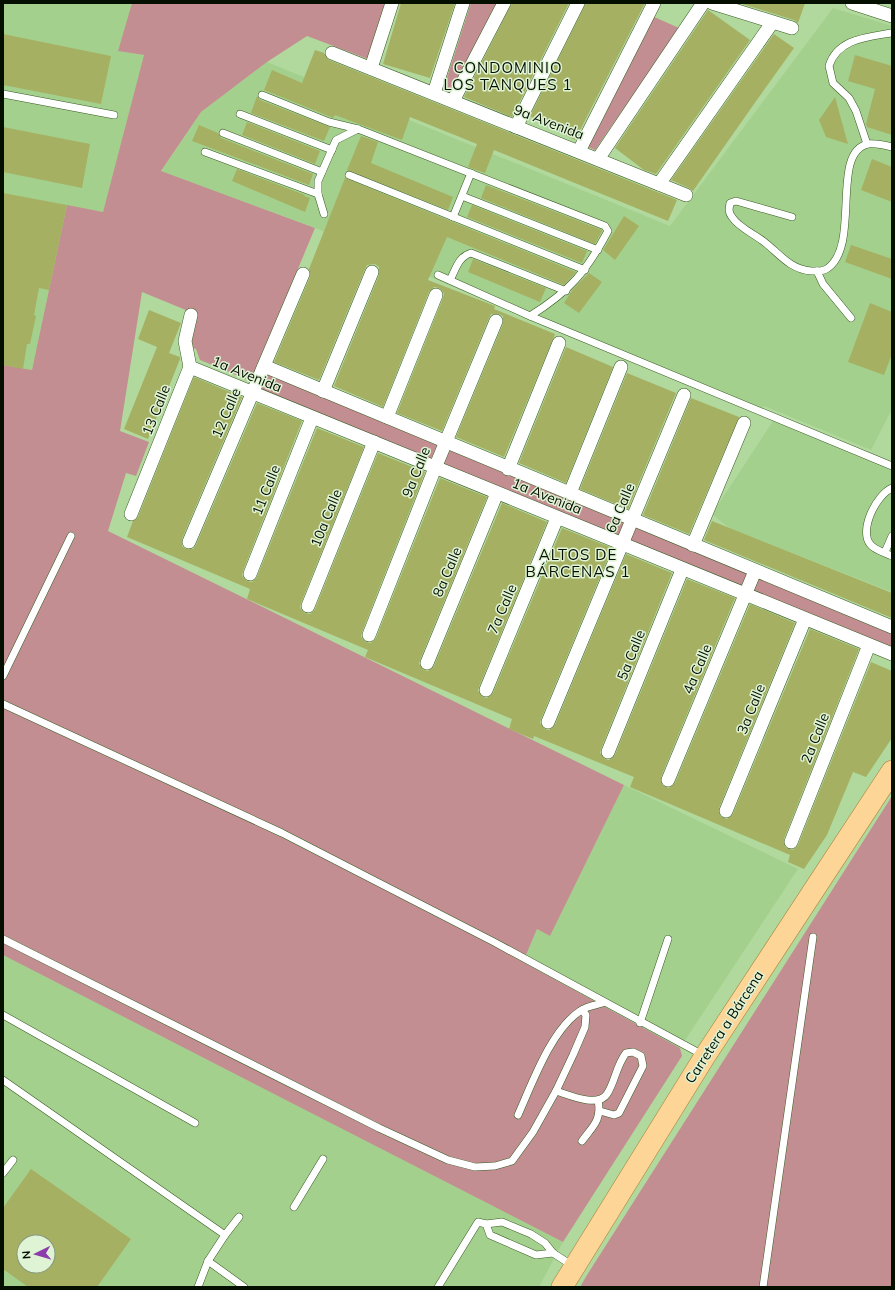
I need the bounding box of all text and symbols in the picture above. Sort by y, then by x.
district label: CONDOMINIO LOS TANQUES 1 [443,58,573,94]
street label: 9a Avenida [511,100,587,144]
street label: 1a Avenida [209,352,285,396]
street label: 13 Calle [138,382,174,438]
street label: 12 Calle [207,385,245,441]
street label: 9a Calle [398,444,434,500]
street label: 11 Calle [248,462,284,518]
street label: 1a Avenida [509,474,585,518]
street label: 6a Calle [601,480,639,536]
street label: 10a Calle [306,486,346,550]
street label: 8a Calle [428,544,466,600]
district label: ALTOS DE BÁRCENAS 1 [526,545,630,581]
street label: 7a Calle [483,581,521,637]
street label: 5a Calle [613,627,649,683]
street label: 4a Calle [678,641,716,697]
street label: 3a Calle [733,681,769,737]
street label: 2a Calle [797,710,833,766]
street label: Carretera a Bárcena [681,967,767,1087]
north arrow [16,1234,56,1274]
text: N [19,1250,33,1260]

